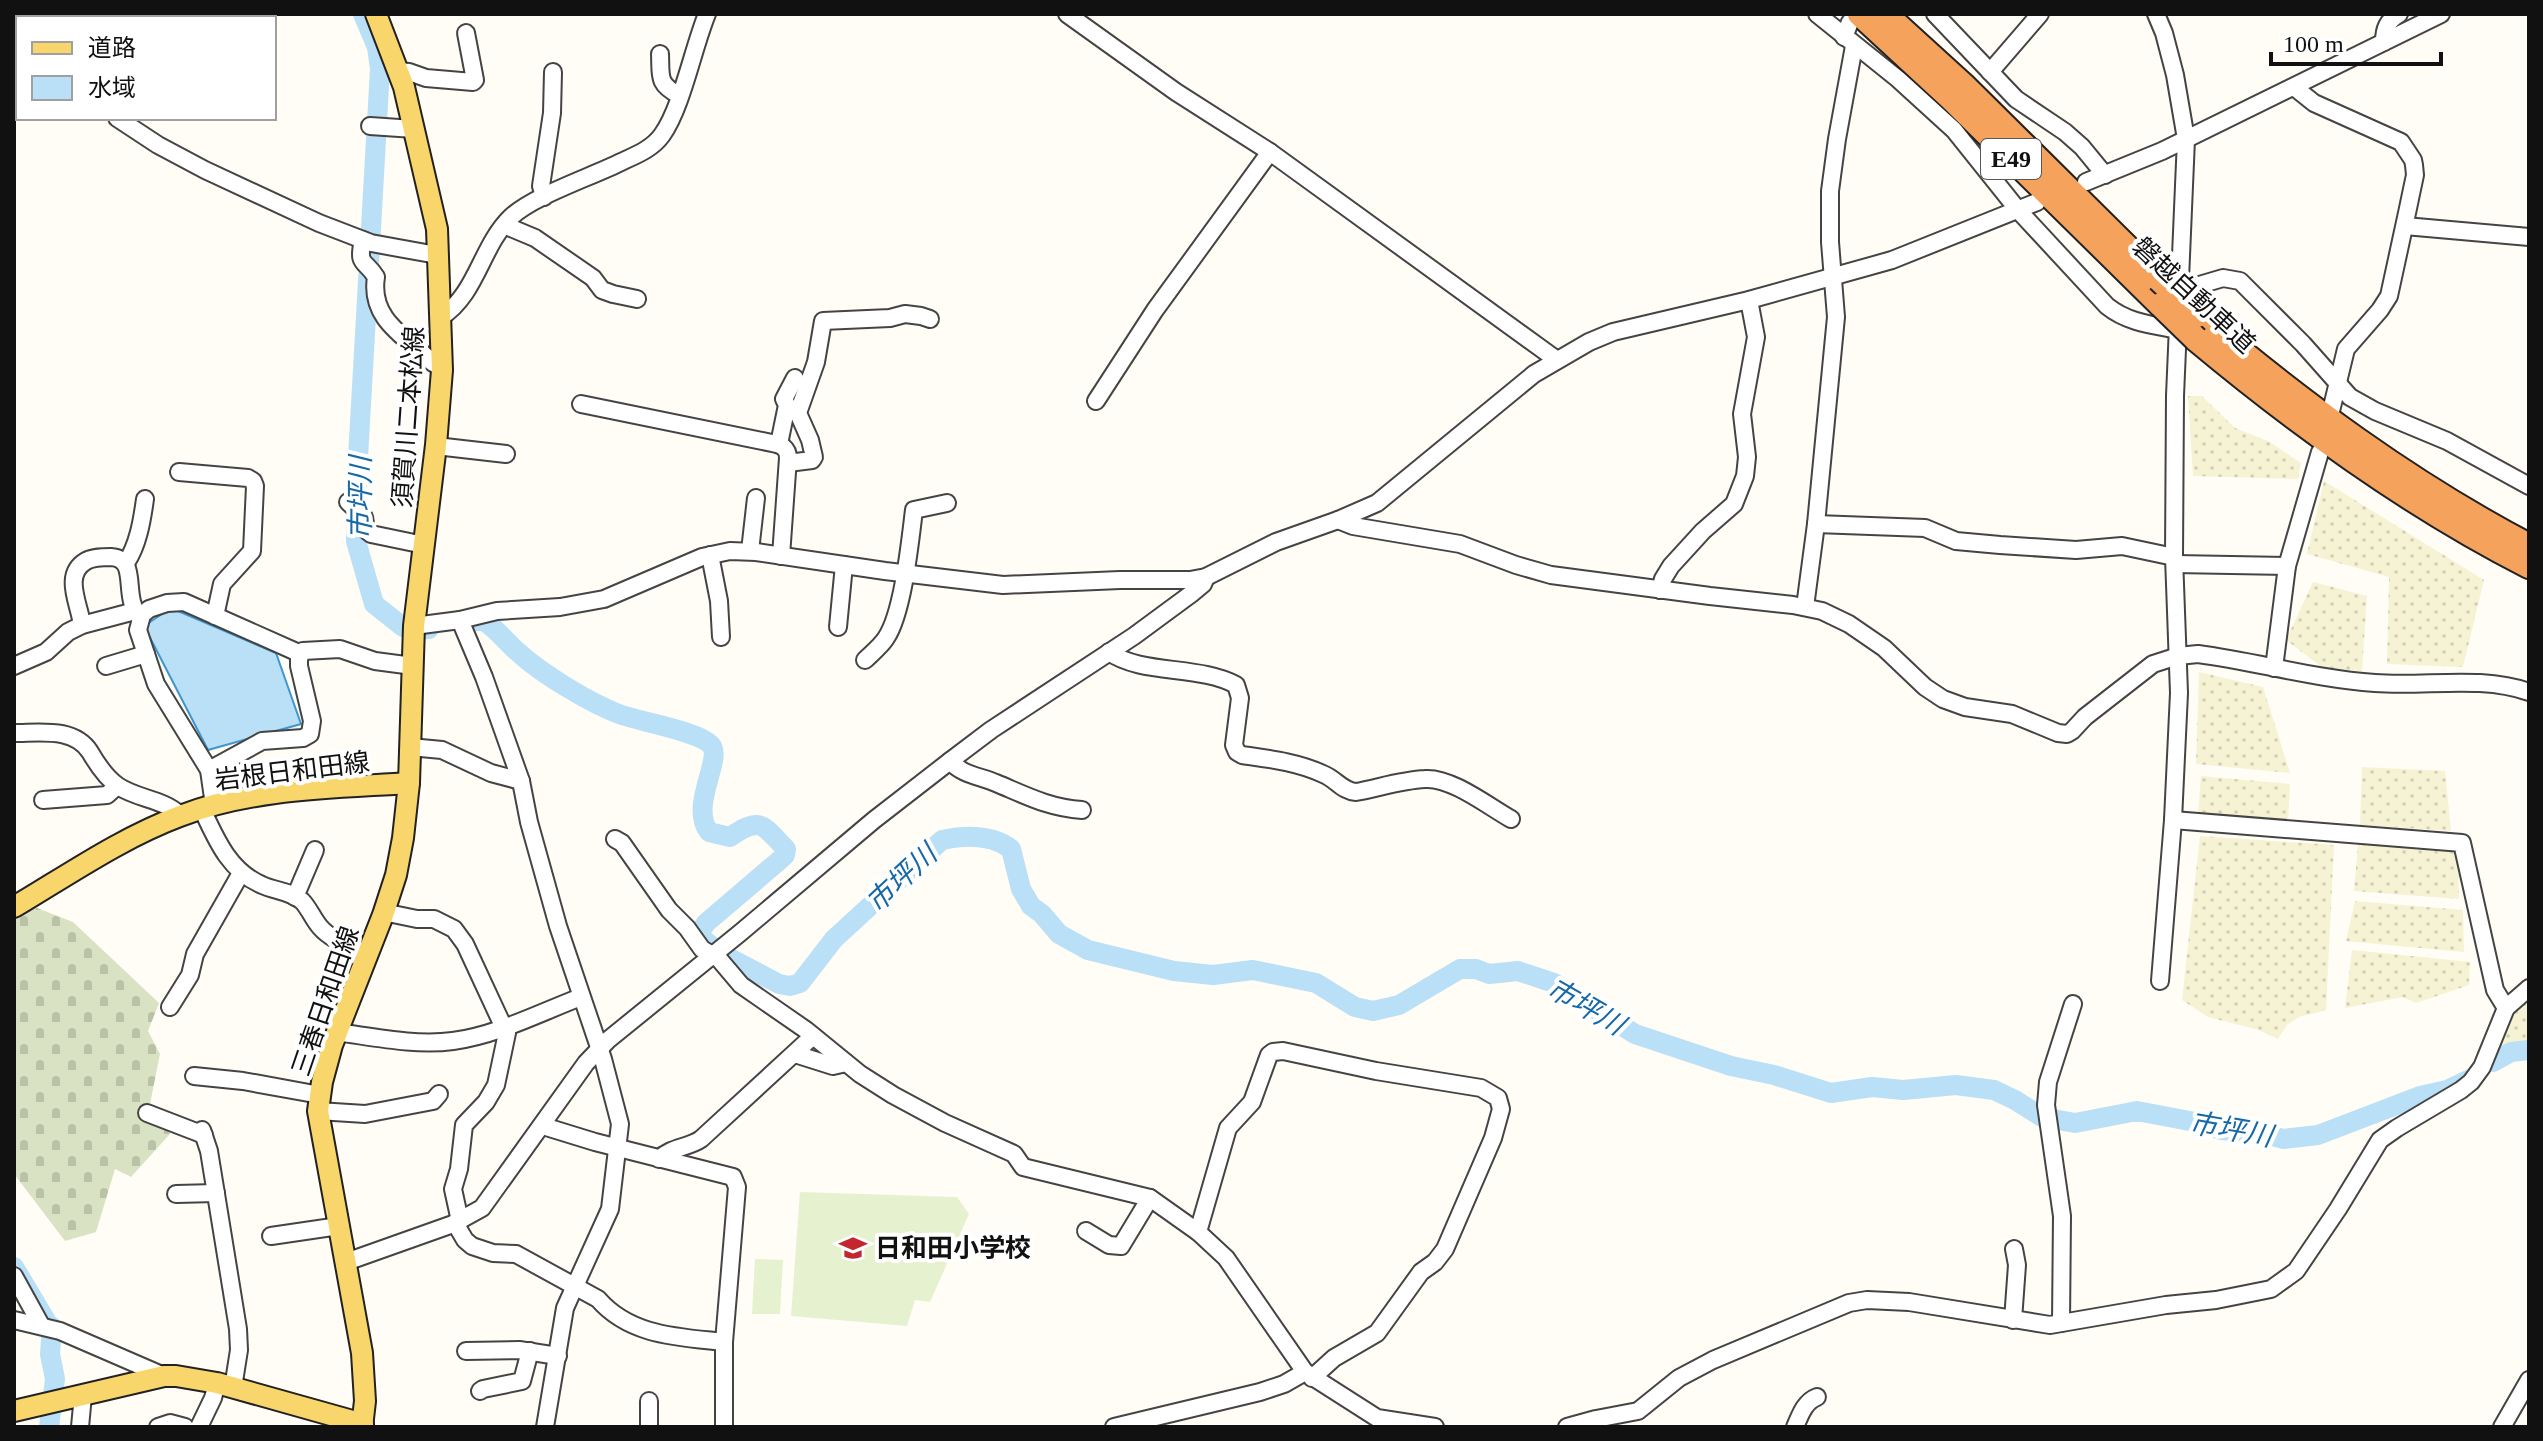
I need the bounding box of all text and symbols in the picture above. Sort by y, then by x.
legend [16,16,276,120]
scale bar [2271,16,2441,66]
text: 100 m [2283,31,2344,57]
text: 道路 [88,35,136,61]
text: 水域 [88,75,136,101]
road number: E49 [1981,139,2041,179]
street label: 磐越自動車道 [2127,232,2261,359]
street label: 須賀川二本松線 [388,325,429,509]
water label: 市坪川 [345,453,376,540]
street label: 岩根日和田線 [213,748,371,795]
water label: 市坪川 [860,836,945,918]
street label: 三春日和田線 [286,923,365,1080]
water label: 市坪川 [1542,972,1632,1042]
water label: 市坪川 [2187,1107,2278,1153]
school or university icon: 日和田小学校 [838,1233,868,1263]
place label: 日和田小学校 [875,1234,1031,1263]

